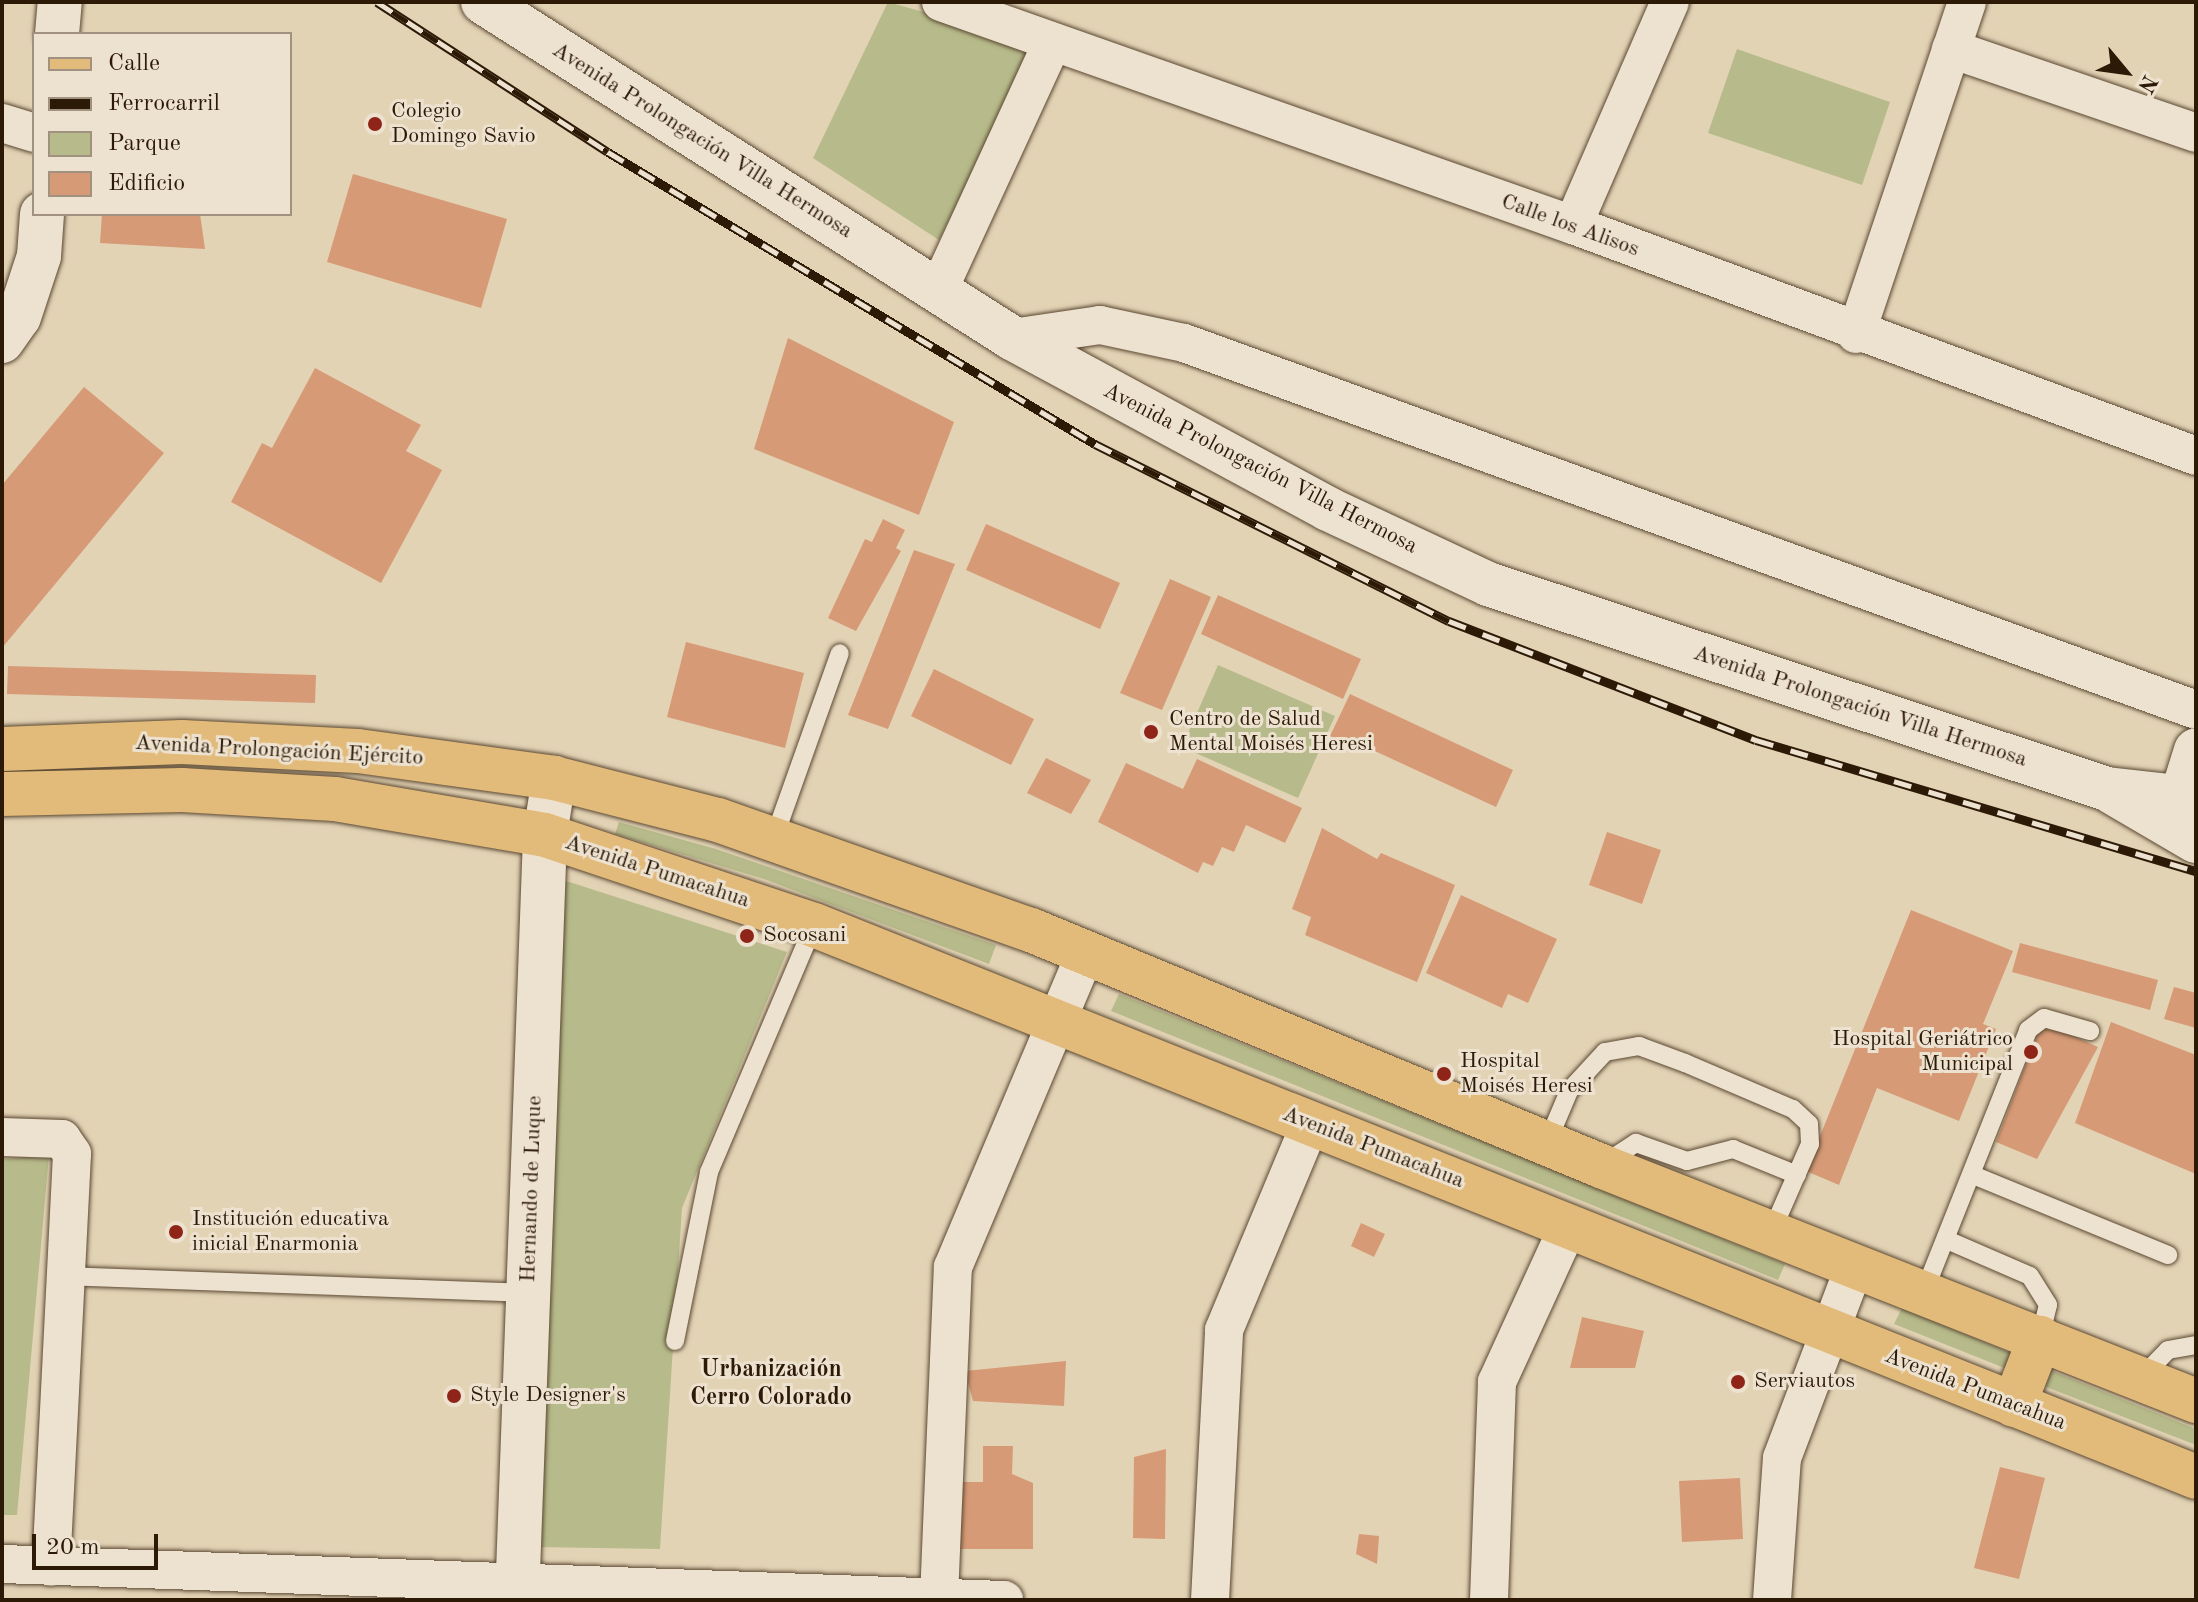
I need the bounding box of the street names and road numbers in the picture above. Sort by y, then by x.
street label: Avenida Prolongación Villa Hermosa [547,37,857,245]
street label: Calle los Alisos [1497,189,1643,263]
street label: Avenida Prolongación Villa Hermosa [1098,378,1422,560]
street label: Avenida Prolongación Villa Hermosa [1690,640,2030,774]
street label: Avenida Prolongación Ejército [134,730,424,772]
street label: Avenida Pumacahua [561,830,753,914]
street label: Hernando de Luque [516,1095,548,1283]
street label: Avenida Pumacahua [1278,1101,1468,1195]
street label: Avenida Pumacahua [1880,1343,2070,1437]

